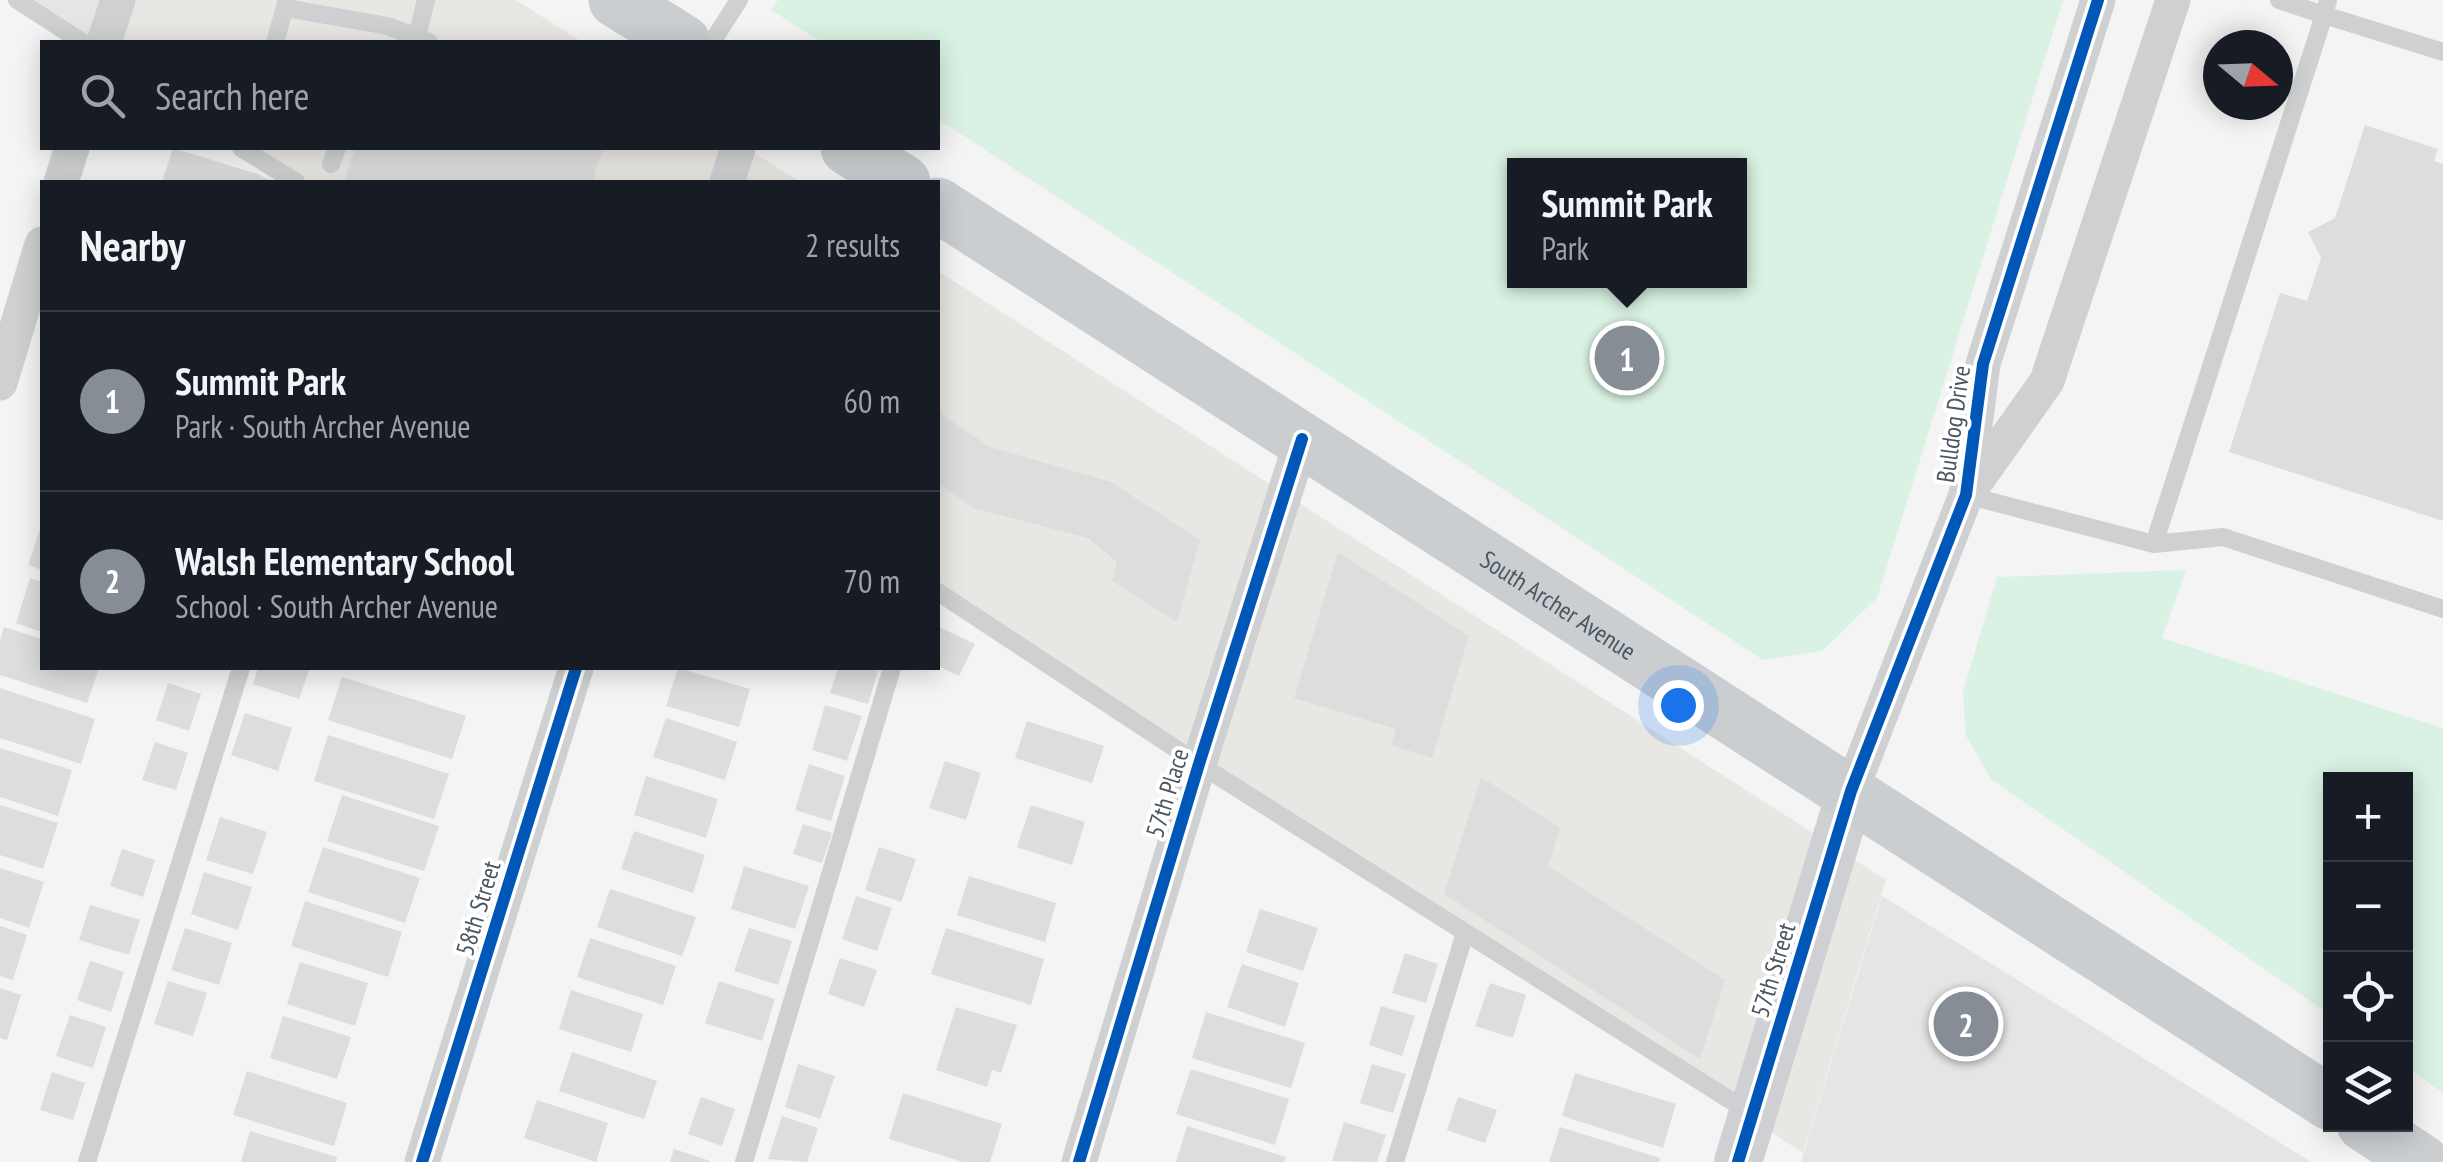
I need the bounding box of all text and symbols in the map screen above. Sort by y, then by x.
north arrow [2203,30,2293,120]
search box [40,40,940,150]
icon: search [75,68,130,123]
text: Search here [155,71,309,120]
popup [1507,158,1747,288]
text: Summit Park [1541,178,1713,227]
text: Nearby [80,218,185,273]
text: 2 results [805,224,900,266]
text: Park [1541,227,1589,269]
pin: 1 [1594,320,1660,396]
text: Summit Park [175,356,346,405]
street label: Bulldog Drive [1929,364,1977,484]
text: 1 [105,380,120,422]
text: 60 m [844,380,900,422]
text: Park · South Archer Avenue [175,405,471,447]
text: Walsh Elementary School [175,536,514,585]
street label: South Archer Avenue [1474,543,1642,667]
text: 2 [105,560,120,602]
text: 70 m [844,560,900,602]
text: School · South Archer Avenue [175,585,498,627]
your location [1653,680,1704,731]
street label: 57th Place [1138,745,1196,841]
map controls [2323,772,2413,1132]
button: + [2323,772,2413,862]
street label: 58th Street [448,857,508,959]
button: − [2323,862,2413,952]
street label: 57th Street [1743,919,1803,1021]
button: locate [2323,952,2413,1042]
pin: 2 [1934,986,1998,1062]
button: layers [2323,1042,2413,1132]

